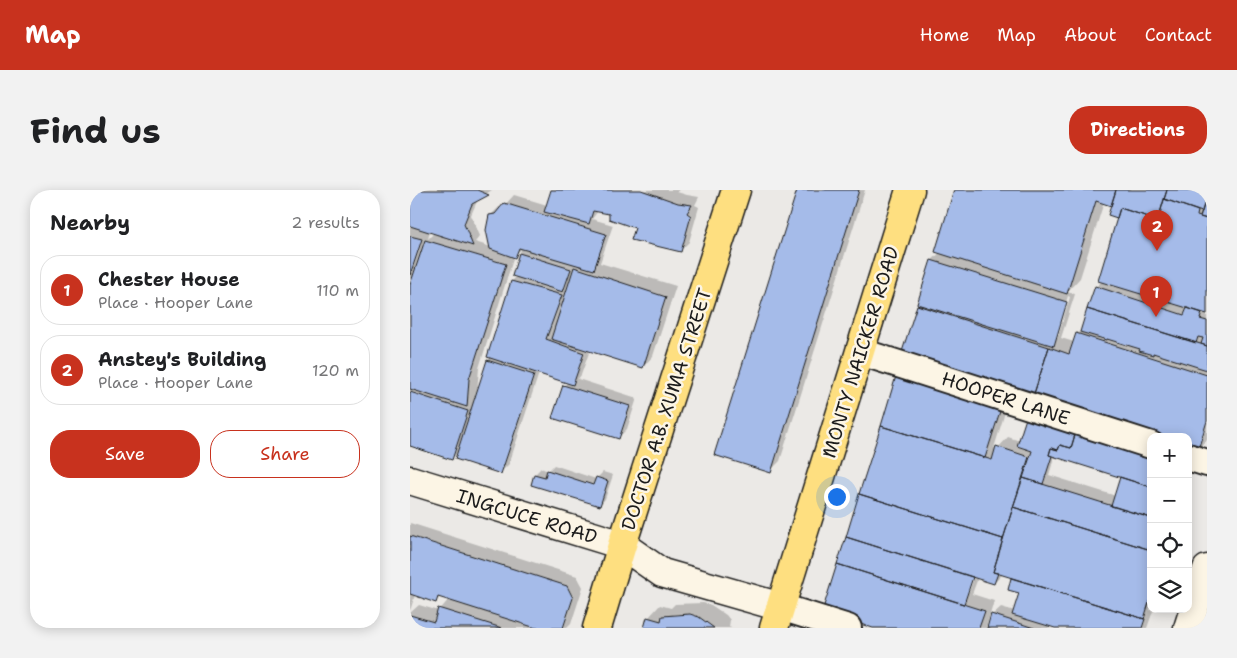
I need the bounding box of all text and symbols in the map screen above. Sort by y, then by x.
text: Map [25,19,81,51]
text: Home [920,23,969,47]
text: Map [997,23,1036,47]
text: About [1064,23,1117,47]
text: Contact [1145,23,1212,47]
button: Directions [1069,106,1207,154]
text: Find us [30,107,161,154]
text: Nearby [50,209,130,237]
pin: 2 [1141,210,1173,251]
text: 2 results [291,212,360,233]
street label: MONTY NAICKER ROAD [816,243,905,461]
text: Chester House [98,267,240,292]
pin: 1 [1140,276,1172,317]
text: 1 [63,280,71,301]
text: 110 m [316,280,359,301]
street label: DOCTOR A.B. XUMA STREET [616,285,718,533]
text: Place · Hooper Lane [98,292,253,313]
text: Anstey's Building [98,347,266,372]
text: 2 [61,360,73,381]
text: 120 m [312,360,359,381]
street label: HOOPER LANE [938,366,1073,431]
text: Place · Hooper Lane [98,372,253,393]
button: Save [50,430,200,478]
button: Share [210,430,360,478]
map controls [1147,433,1192,613]
button: + [1147,433,1192,478]
button: − [1147,478,1192,523]
street label: INGCUCE ROAD [453,483,600,550]
your location [824,484,850,510]
button: locate [1147,523,1192,568]
button: layers [1147,568,1192,613]

